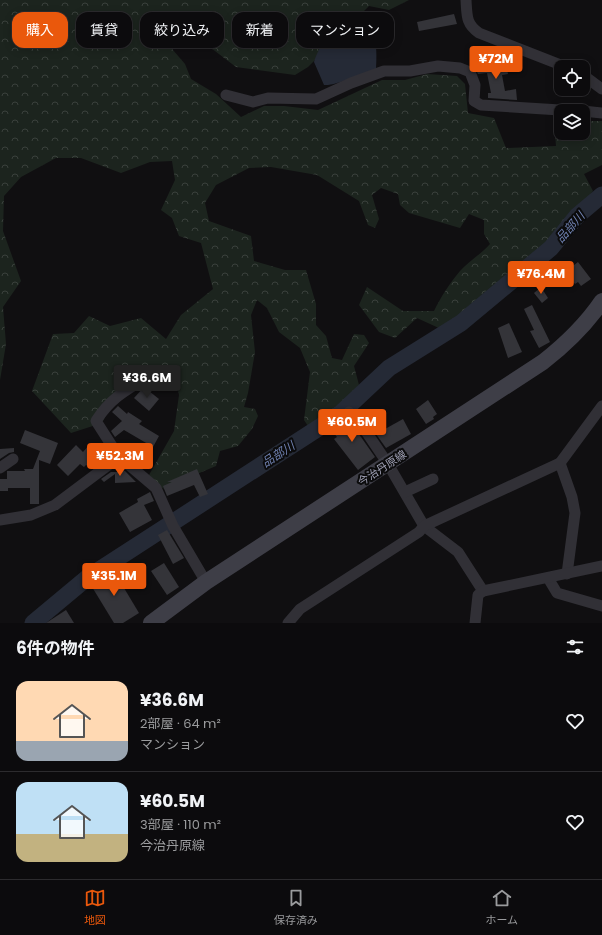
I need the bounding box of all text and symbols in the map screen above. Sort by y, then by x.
chip: 購入 [12,12,68,48]
chip: 賃貸 [76,12,132,48]
chip: 絞り込み [140,12,224,48]
chip: 新着 [232,12,288,48]
chip: マンション [296,12,394,48]
pin: ¥72M [472,46,520,80]
text: ¥72M [478,49,514,68]
map controls [554,60,590,140]
button: locate [554,60,590,96]
button: layers [554,104,590,140]
water label: 品部川 [552,206,590,246]
pin: ¥76.4M [508,261,574,295]
text: ¥76.4M [517,264,565,283]
pin: ¥36.6M [114,365,180,399]
text: ¥36.6M [123,368,171,387]
pin: ¥60.5M [319,409,385,443]
text: ¥60.5M [327,412,377,431]
water label: 品部川 [258,436,299,471]
pin: ¥52.3M [87,443,153,477]
text: ¥52.3M [96,446,144,465]
street label: 今治丹原線 [355,446,409,490]
pin: ¥35.1M [81,563,147,597]
text: ¥35.1M [91,566,137,585]
text: 6件の物件 [16,636,95,660]
icon: filters [564,636,586,658]
text: ¥36.6M [140,688,204,712]
icon: home [48,697,96,745]
icon: heart [564,710,586,732]
text: 2部屋 · 64 m² [140,714,221,733]
text: マンション [140,735,205,754]
text: ¥60.5M [140,789,205,813]
icon: home [48,798,96,846]
icon: heart [564,811,586,833]
text: 3部屋 · 110 m² [140,815,221,834]
text: 今治丹原線 [140,836,205,855]
tab: 地図 [84,887,106,929]
tab: 保存済み [274,887,318,929]
tab: ホーム [485,887,518,929]

